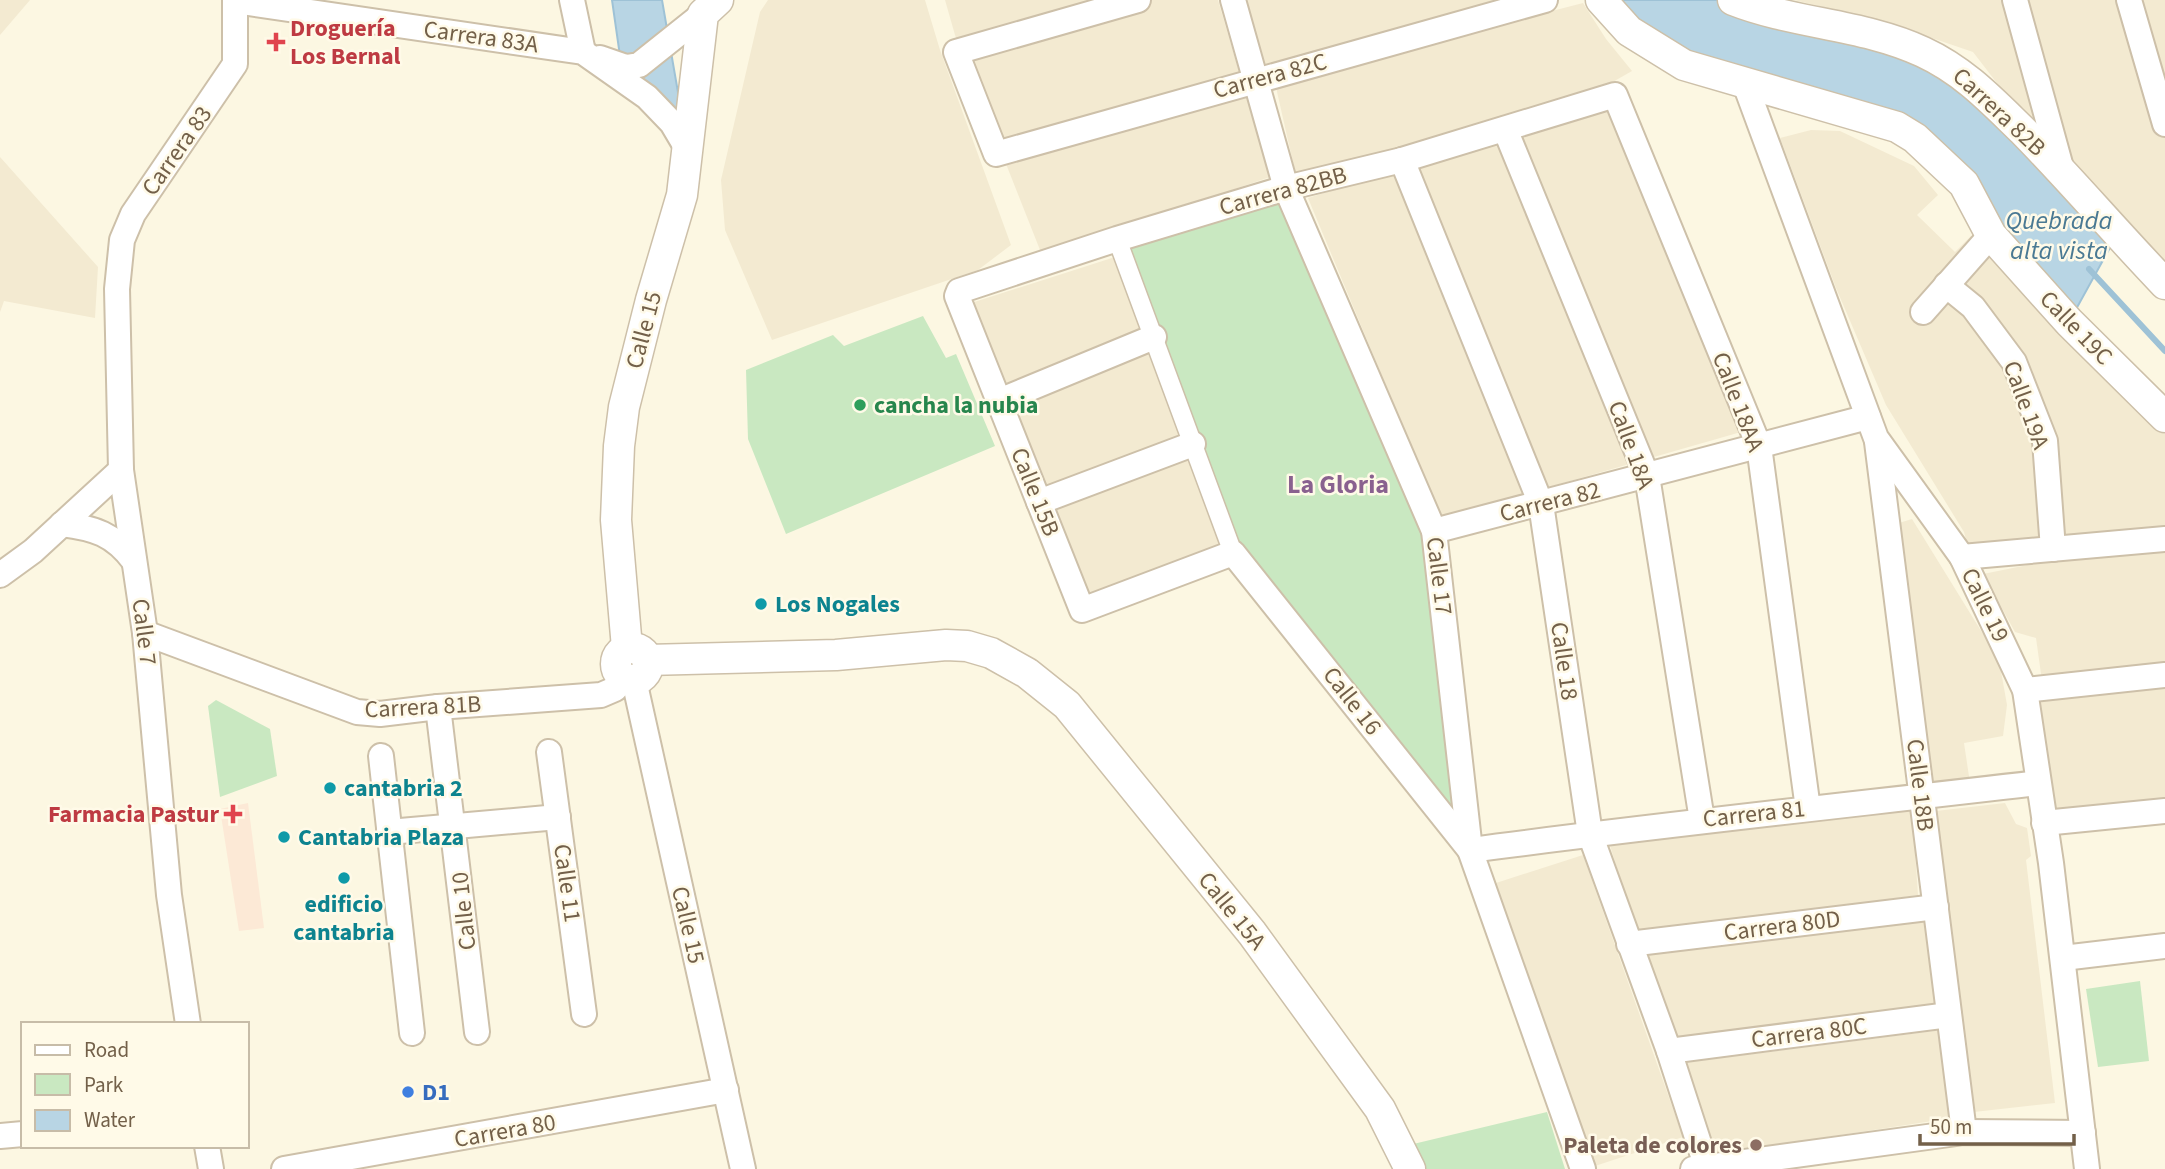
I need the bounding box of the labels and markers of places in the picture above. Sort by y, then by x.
place label: Droguería Los Bernal [290,11,401,74]
marker: Droguería Los Bernal [268,34,284,50]
place label: cancha la nubia [874,388,1038,423]
marker: cancha la nubia [852,397,868,413]
place label: Los Nogales [775,587,900,622]
marker: Los Nogales [753,596,769,612]
place label: cantabria 2 [344,771,463,806]
marker: cantabria 2 [322,780,338,796]
place label: Farmacia Pastur [48,797,219,832]
marker: Farmacia Pastur [225,806,241,822]
place label: Cantabria Plaza [298,820,464,855]
marker: Cantabria Plaza [276,829,292,845]
marker: edificio cantabria [336,870,352,886]
place label: edificio cantabria [293,887,395,950]
place label: D1 [422,1075,450,1110]
marker: D1 [400,1084,416,1100]
place label: Paleta de colores [1563,1128,1742,1163]
marker: Paleta de colores [1748,1137,1764,1153]

